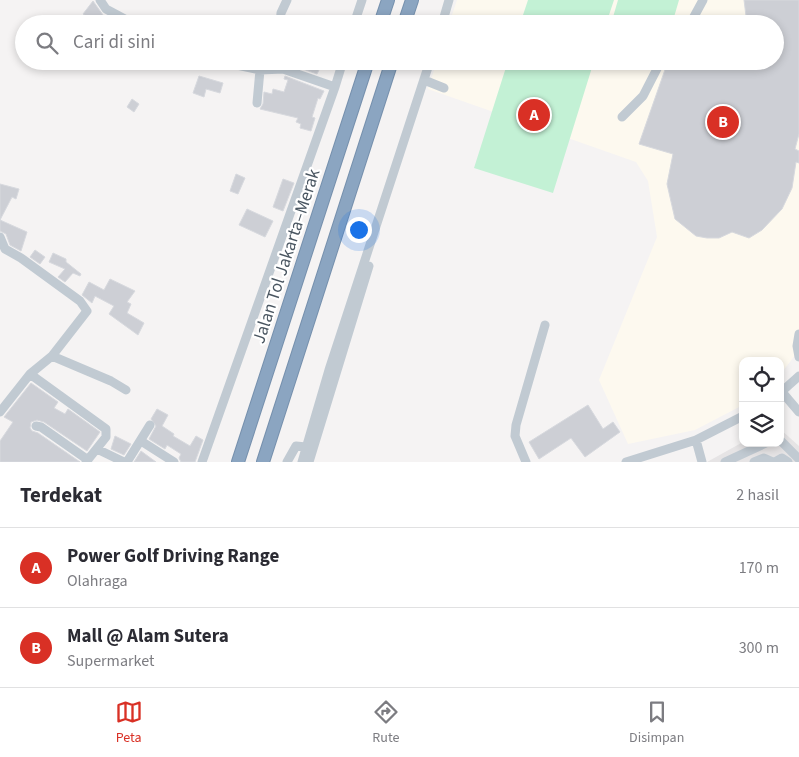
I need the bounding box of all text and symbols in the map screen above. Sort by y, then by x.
search box [15,15,784,70]
icon: search [33,29,61,57]
text: Cari di sini [73,29,155,56]
pin: A [518,96,550,134]
pin: B [707,103,739,141]
street label: Jalan Tol Jakarta–Merak [246,166,327,347]
your location [346,217,372,243]
map controls [739,357,784,447]
button: locate [739,357,784,402]
button: layers [739,402,784,447]
text: Terdekat [20,480,102,510]
text: 2 hasil [736,484,779,506]
text: Power Golf Driving Range [67,543,279,570]
text: A [31,557,41,579]
text: 170 m [739,557,779,579]
text: Olahraga [67,570,128,592]
text: Mall @ Alam Sutera [67,623,229,650]
text: B [31,637,41,659]
text: 300 m [739,637,779,659]
text: Supermarket [67,650,154,672]
tab: Peta [115,698,143,748]
tab: Rute [372,698,400,748]
tab: Disimpan [629,698,684,748]

